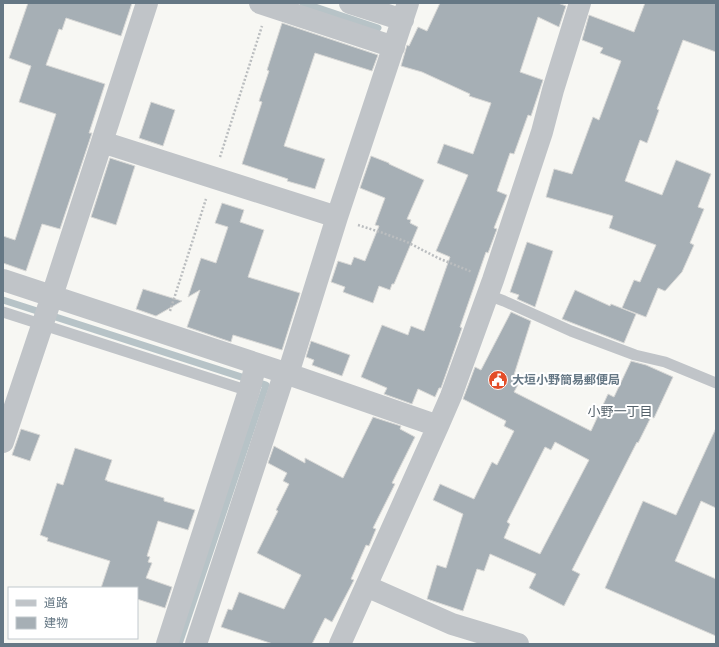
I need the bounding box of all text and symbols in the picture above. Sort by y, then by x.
public building icon: 大垣小野簡易郵便局 [487,369,509,391]
place label: 大垣小野簡易郵便局 [512,373,620,387]
district label: 小野一丁目 [587,404,653,419]
legend [8,587,138,639]
text: 道路 [44,596,68,610]
text: 建物 [44,616,68,630]

